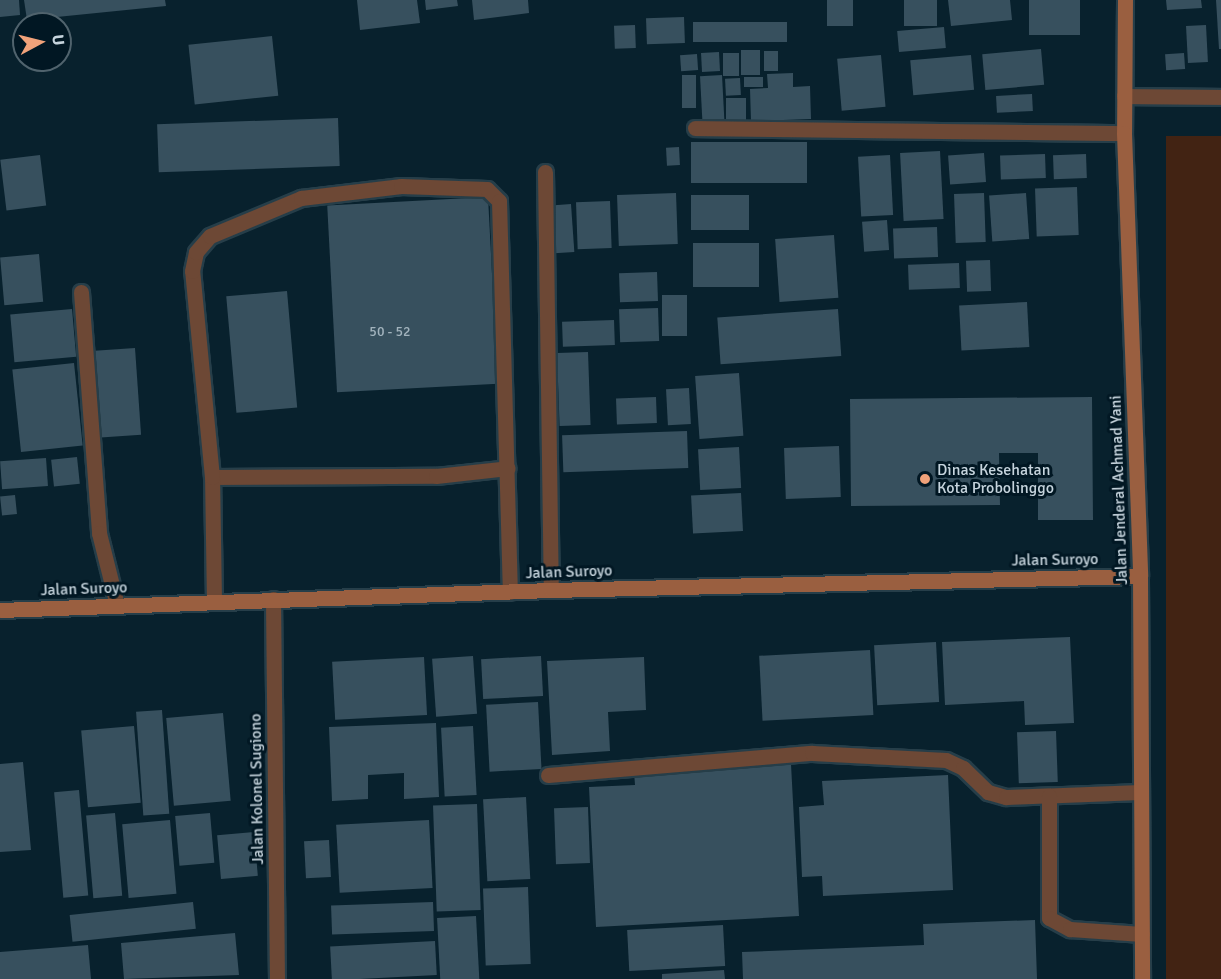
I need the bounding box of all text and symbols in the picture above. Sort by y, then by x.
north arrow [12,12,72,72]
text: U [47,33,68,47]
house number: 50 - 52 [369,324,411,340]
street label: Jalan Jenderal Achmad Yani [1106,395,1132,585]
place label: Dinas Kesehatan Kota Probolinggo [937,460,1054,498]
marker: Dinas Kesehatan Kota Probolinggo [918,472,932,486]
street label: Jalan Suroyo [1011,550,1099,570]
street label: Jalan Suroyo [525,561,613,583]
street label: Jalan Suroyo [40,578,128,600]
street label: Jalan Kolonel Sugiono [246,713,268,865]

